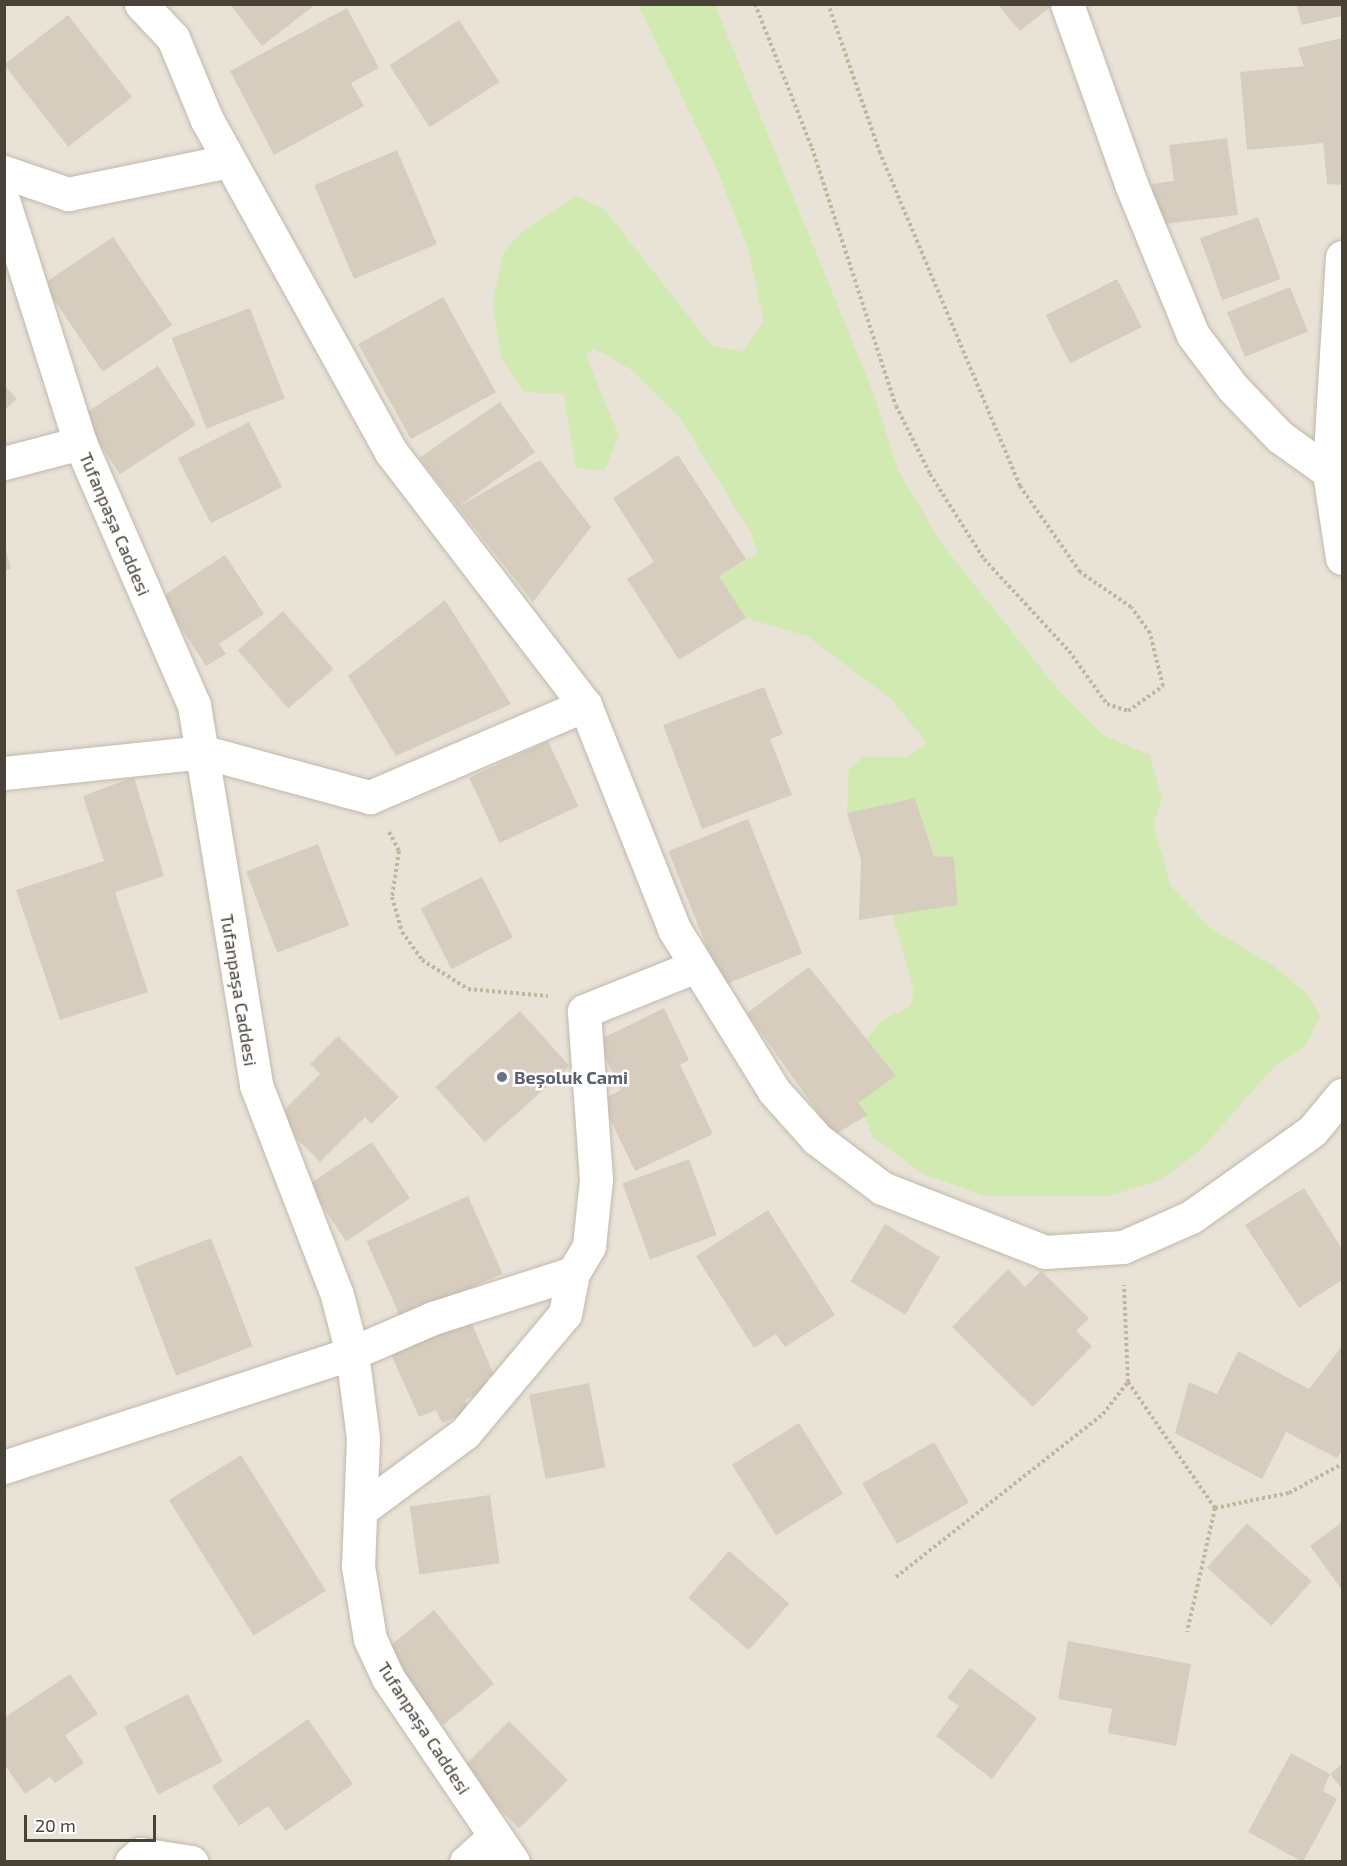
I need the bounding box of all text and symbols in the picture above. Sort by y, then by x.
street label: Tufanpaşa Caddesi [75,449,155,599]
street label: Tufanpaşa Caddesi [216,912,262,1068]
place label: Beşoluk Cami [514,1066,628,1088]
marker: Beşoluk Cami [495,1070,509,1084]
street label: Tufanpaşa Caddesi [373,1658,475,1798]
scale bar [27,1803,159,1841]
text: 20 m [35,1814,76,1836]

